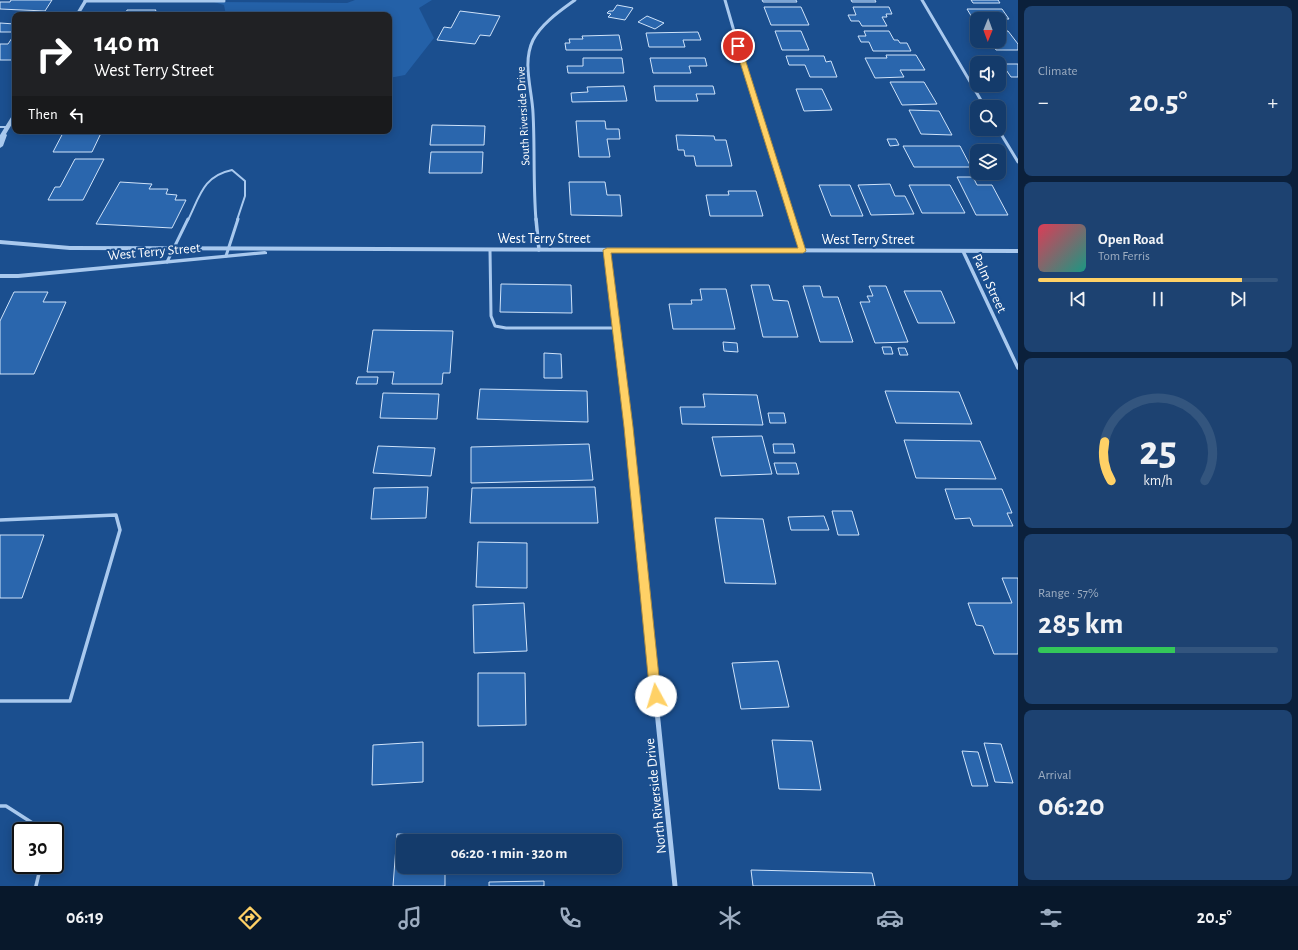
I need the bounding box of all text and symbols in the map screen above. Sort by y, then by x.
north arrow [970,12,1006,48]
map controls [970,12,1006,180]
icon: right [28,28,80,80]
text: 140 m [94,29,160,57]
pin [721,29,755,63]
icon: arrive [727,35,749,57]
button: sound [970,56,1006,92]
text: West Terry Street [94,62,214,80]
text: Climate [1038,65,1077,78]
street label: South Riverside Drive [514,66,532,166]
text: 20.5° [1129,87,1187,117]
text: − [1038,91,1049,113]
text: + [1267,91,1278,113]
button: search [970,100,1006,136]
icon: left [66,104,88,126]
text: Then [28,107,58,122]
button: layers [970,144,1006,180]
street label: West Terry Street [497,232,591,246]
text: Open Road [1098,232,1164,247]
street label: West Terry Street [821,233,915,247]
street label: West Terry Street [107,241,202,263]
text: Tom Ferris [1098,250,1150,263]
street label: Palm Street [969,252,1009,316]
icon: previous [1067,288,1089,310]
icon: pause [1147,288,1169,310]
icon: next [1227,288,1249,310]
text: 25 [1139,431,1177,472]
text: km/h [1143,474,1173,488]
text: Range · 57% [1038,587,1099,600]
text: 285 km [1038,609,1123,639]
position arrow [635,675,677,717]
street label: North Riverside Drive [643,737,669,854]
text: Arrival [1038,769,1071,782]
text: 06:20 [1038,791,1105,821]
speed limit sign: 30 [12,822,64,874]
text: 06:20 · 1 min · 320 m [451,846,567,861]
icon: directions [236,904,264,932]
icon: music [396,904,424,932]
icon: phone [556,904,584,932]
icon: climate [716,904,744,932]
icon: car [876,904,904,932]
icon: filters [1037,904,1065,932]
text: 06:19 [66,909,103,927]
text: 20.5° [1197,909,1232,927]

